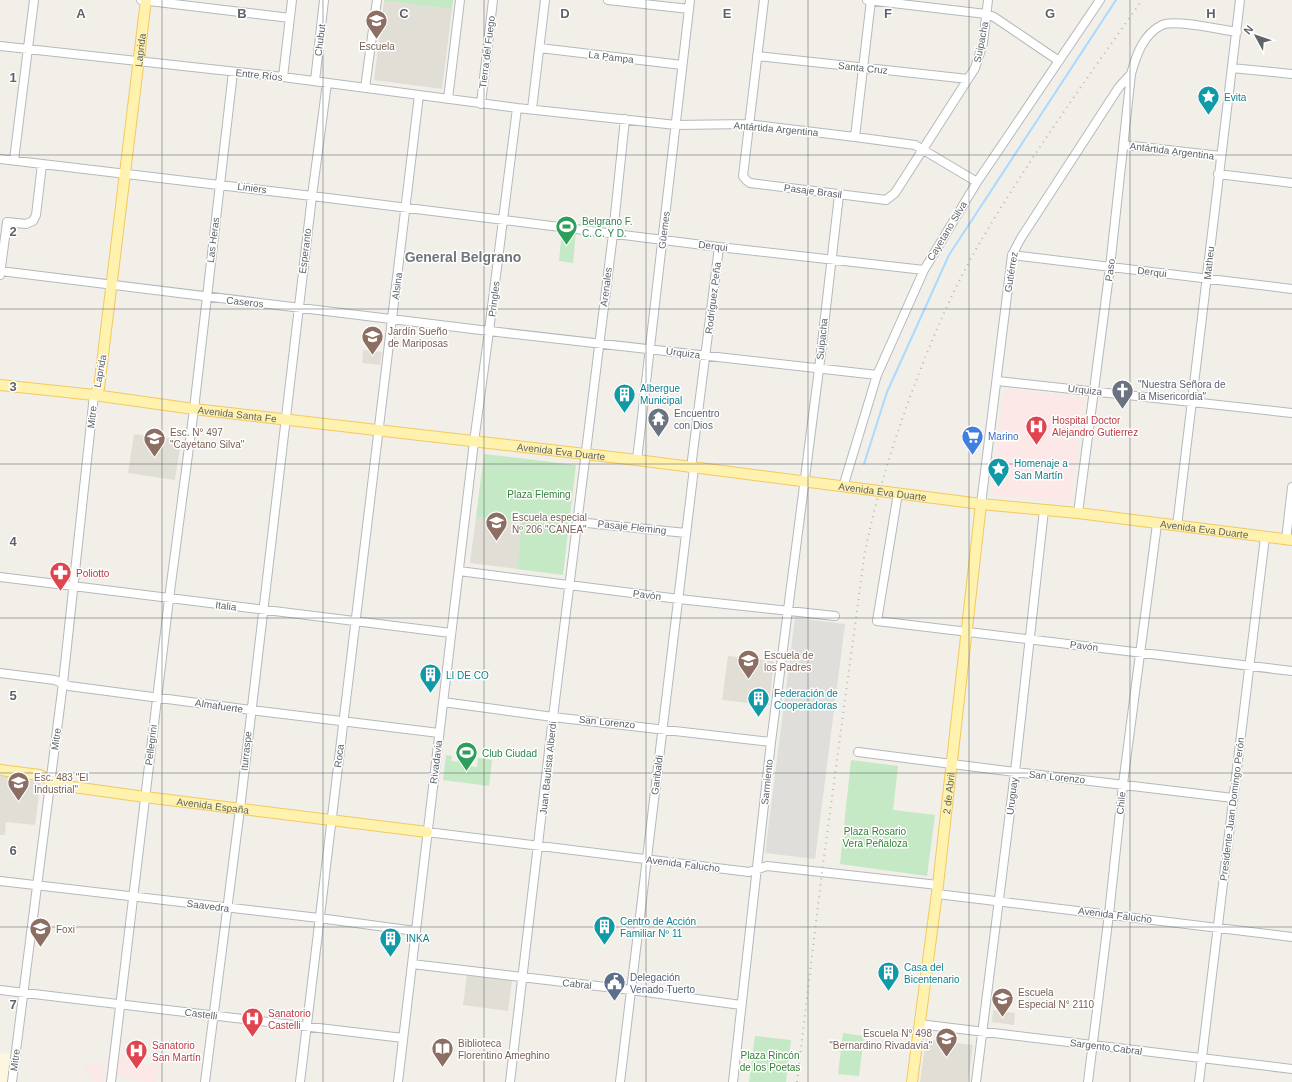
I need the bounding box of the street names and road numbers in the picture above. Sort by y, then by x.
street label: Tierra del Fuego [477,15,497,89]
street label: Suipacha [972,20,990,64]
street label: Chubut [313,23,327,57]
street label: Laprida [132,32,147,67]
street label: La Pampa [588,49,635,65]
street label: Santa Cruz [838,60,888,76]
street label: Entre Ríos [235,67,283,83]
street label: Antártida Argentina [733,120,819,138]
street label: Antártida Argentina [1129,140,1215,162]
street label: Liniers [237,181,267,195]
street label: Pasaje Brasil [783,182,843,200]
street label: Cayetano Silva [925,199,969,263]
street label: Güemes [656,211,672,249]
street label: Las Heras [205,217,221,263]
street label: Esperanto [297,227,313,274]
street label: Derqui [698,239,728,253]
street label: Matheu [1202,246,1216,280]
street label: Gutiérrez [1002,251,1020,293]
street label: Paso [1103,258,1117,282]
street label: Rodríguez Peña [703,261,723,335]
street label: Derqui [1137,265,1167,279]
street label: Arenales [598,267,614,307]
street label: Alsina [390,271,404,300]
street label: Pringles [486,280,502,318]
street label: Caseros [226,295,264,309]
street label: Suipacha [814,317,830,360]
street label: Urquiza [665,345,701,361]
street label: Laprida [92,353,108,388]
street label: Urquiza [1067,383,1103,397]
street label: Avenida Santa Fe [197,404,278,424]
street label: Mitre [85,405,99,429]
street label: Avenida Eva Duarte [516,441,606,462]
street label: Avenida Eva Duarte [838,480,928,503]
street label: Pasaje Fleming [597,518,667,536]
street label: Avenida Eva Duarte [1160,518,1250,540]
street label: Pavón [632,588,662,602]
street label: Italia [215,599,238,613]
street label: Pavón [1069,639,1099,653]
street label: Almafuerte [194,697,244,715]
street label: San Lorenzo [578,714,636,730]
street label: Juan Bautista Alberdi [538,721,558,815]
street label: Pellegrini [143,724,159,766]
street label: Mitre [49,727,63,751]
street label: Iturraspe [238,730,254,771]
street label: Presidente Juan Domingo Perón [1218,737,1246,881]
street label: Rivadavia [428,739,444,784]
street label: Roca [332,743,346,768]
street label: Garibaldi [649,754,665,796]
street label: Sarmiento [759,758,775,805]
street label: San Lorenzo [1028,769,1086,785]
street label: 2 de Abril [941,772,956,815]
street label: Uruguay [1004,777,1020,815]
street label: Chile [1114,791,1128,815]
street label: Avenida España [176,795,250,815]
street label: Avenida Falucho [645,854,721,874]
street label: Saavedra [186,898,230,914]
street label: Avenida Falucho [1077,905,1153,925]
street label: Cabral [562,977,592,991]
street label: Castelli [184,1007,218,1021]
street label: Sargento Cabral [1069,1037,1143,1057]
street label: Mitre [8,1048,22,1072]

